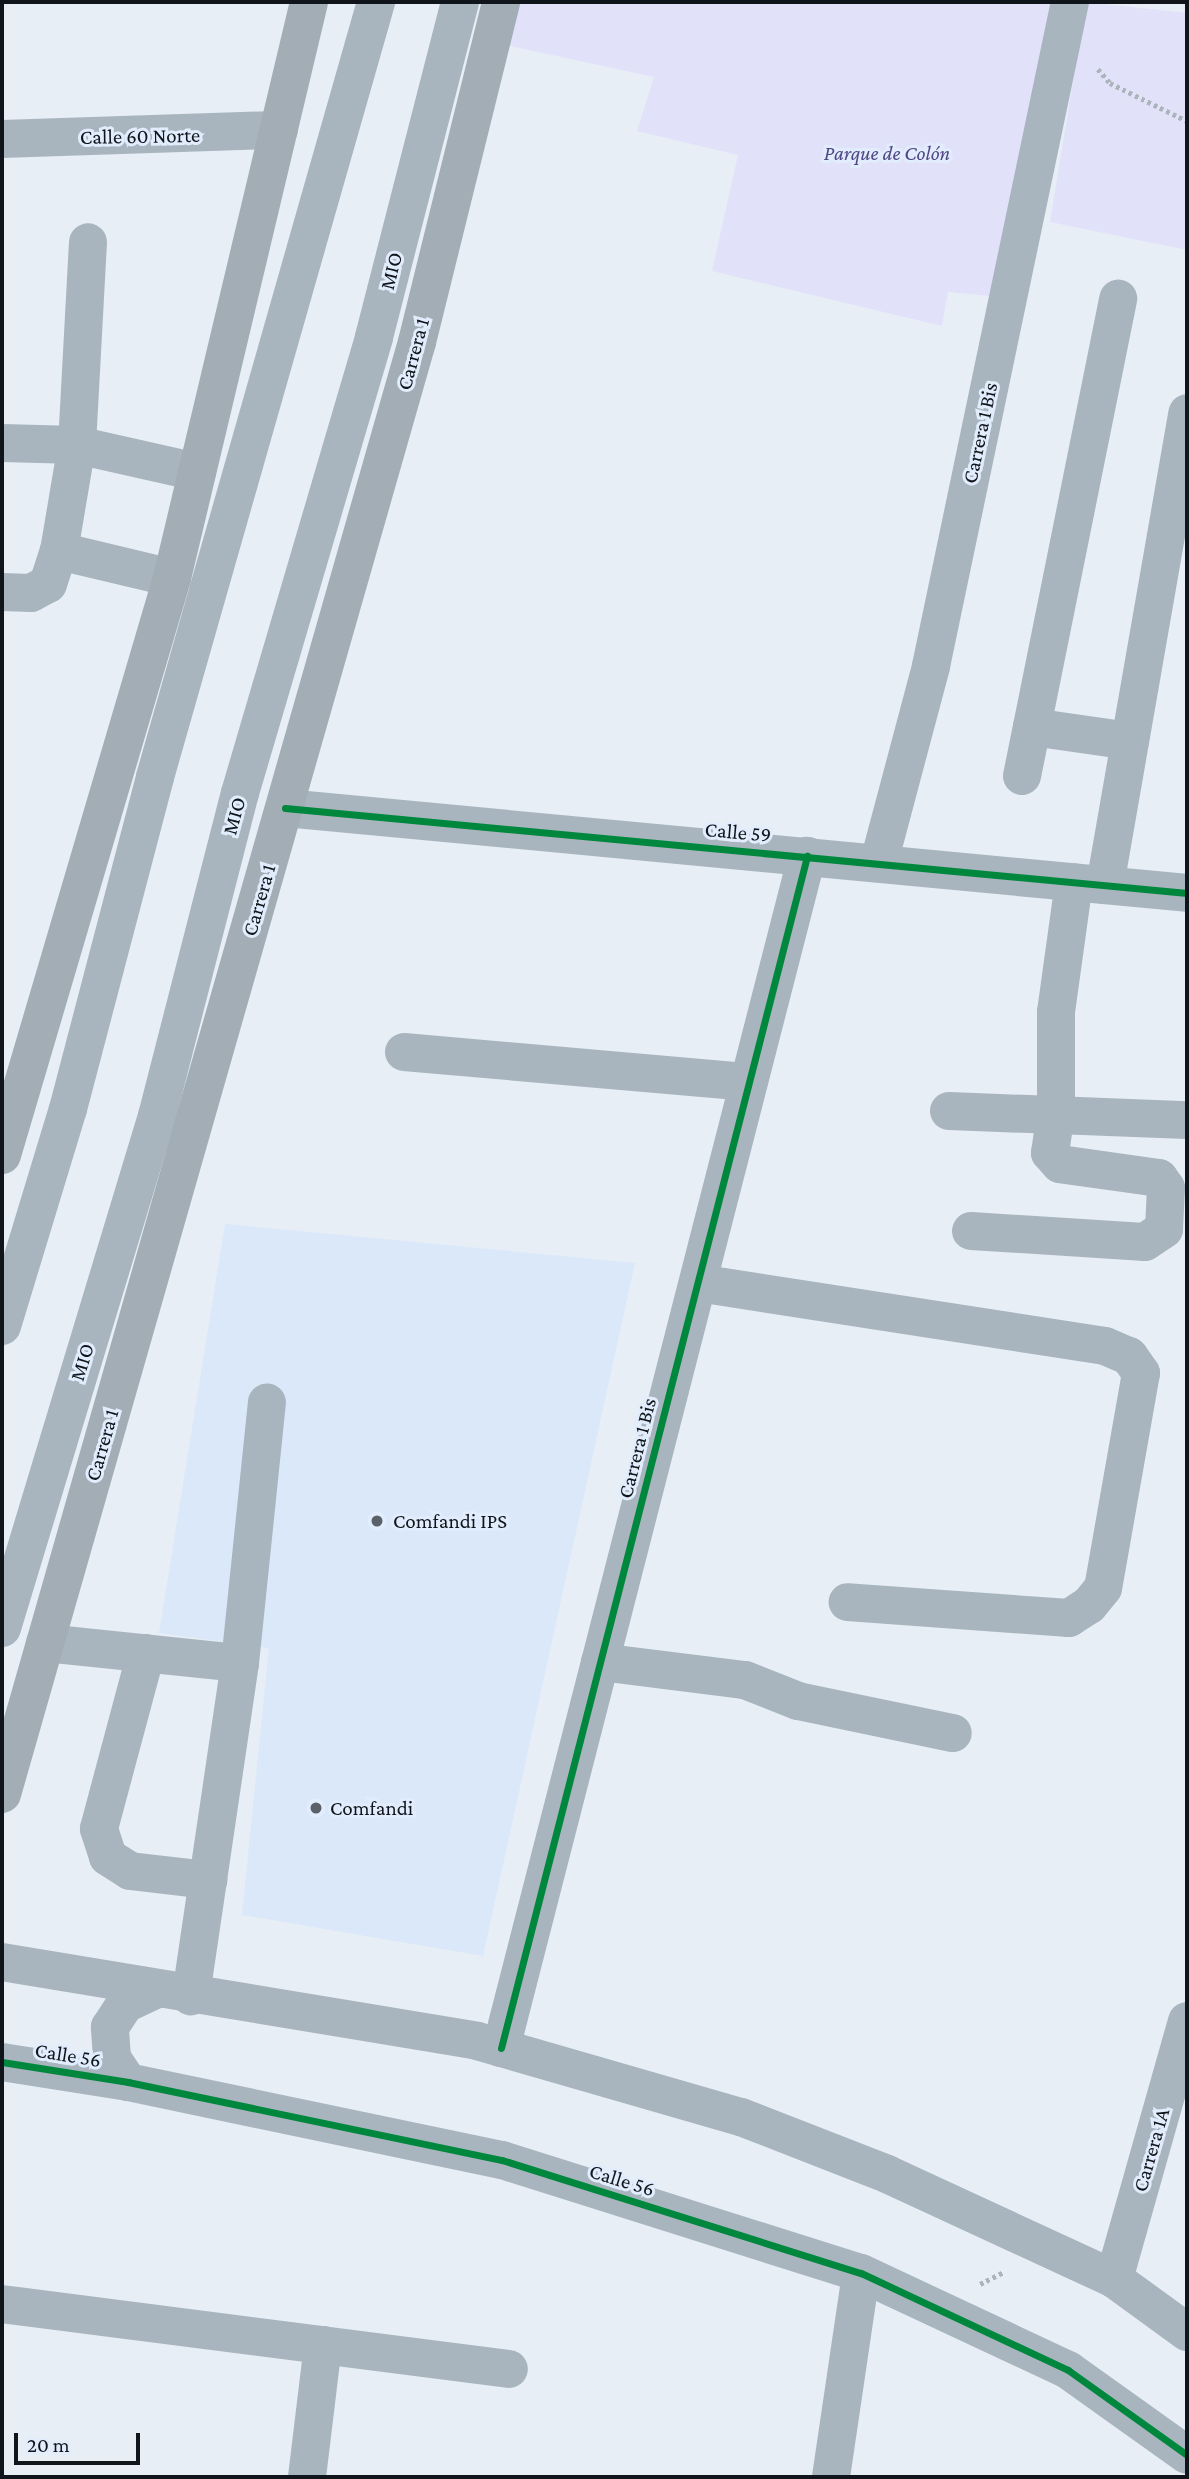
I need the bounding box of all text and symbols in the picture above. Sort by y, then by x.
street label: Calle 60 Norte [80,122,200,150]
park label: Parque de Colón [824,140,950,166]
street label: MIO [374,250,408,292]
street label: Carrera 1 [391,315,435,393]
street label: Carrera 1 Bis [957,380,1003,486]
street label: MIO [217,794,251,838]
street label: Calle 59 [704,817,772,847]
street label: Carrera 1 [237,861,281,939]
street label: MIO [64,1340,100,1384]
street label: Carrera 1 Bis [612,1395,662,1501]
street label: Carrera 1 [80,1406,124,1484]
place label: Comfandi IPS [393,1508,507,1534]
marker: Comfandi IPS [367,1511,387,1531]
place label: Comfandi [330,1795,413,1821]
marker: Comfandi [308,1800,324,1816]
street label: Calle 56 [33,2037,103,2073]
street label: Carrera 1A [1127,2106,1175,2194]
street label: Calle 56 [586,2158,658,2202]
scale bar [18,2420,144,2464]
text: 20 m [27,2433,70,2457]

